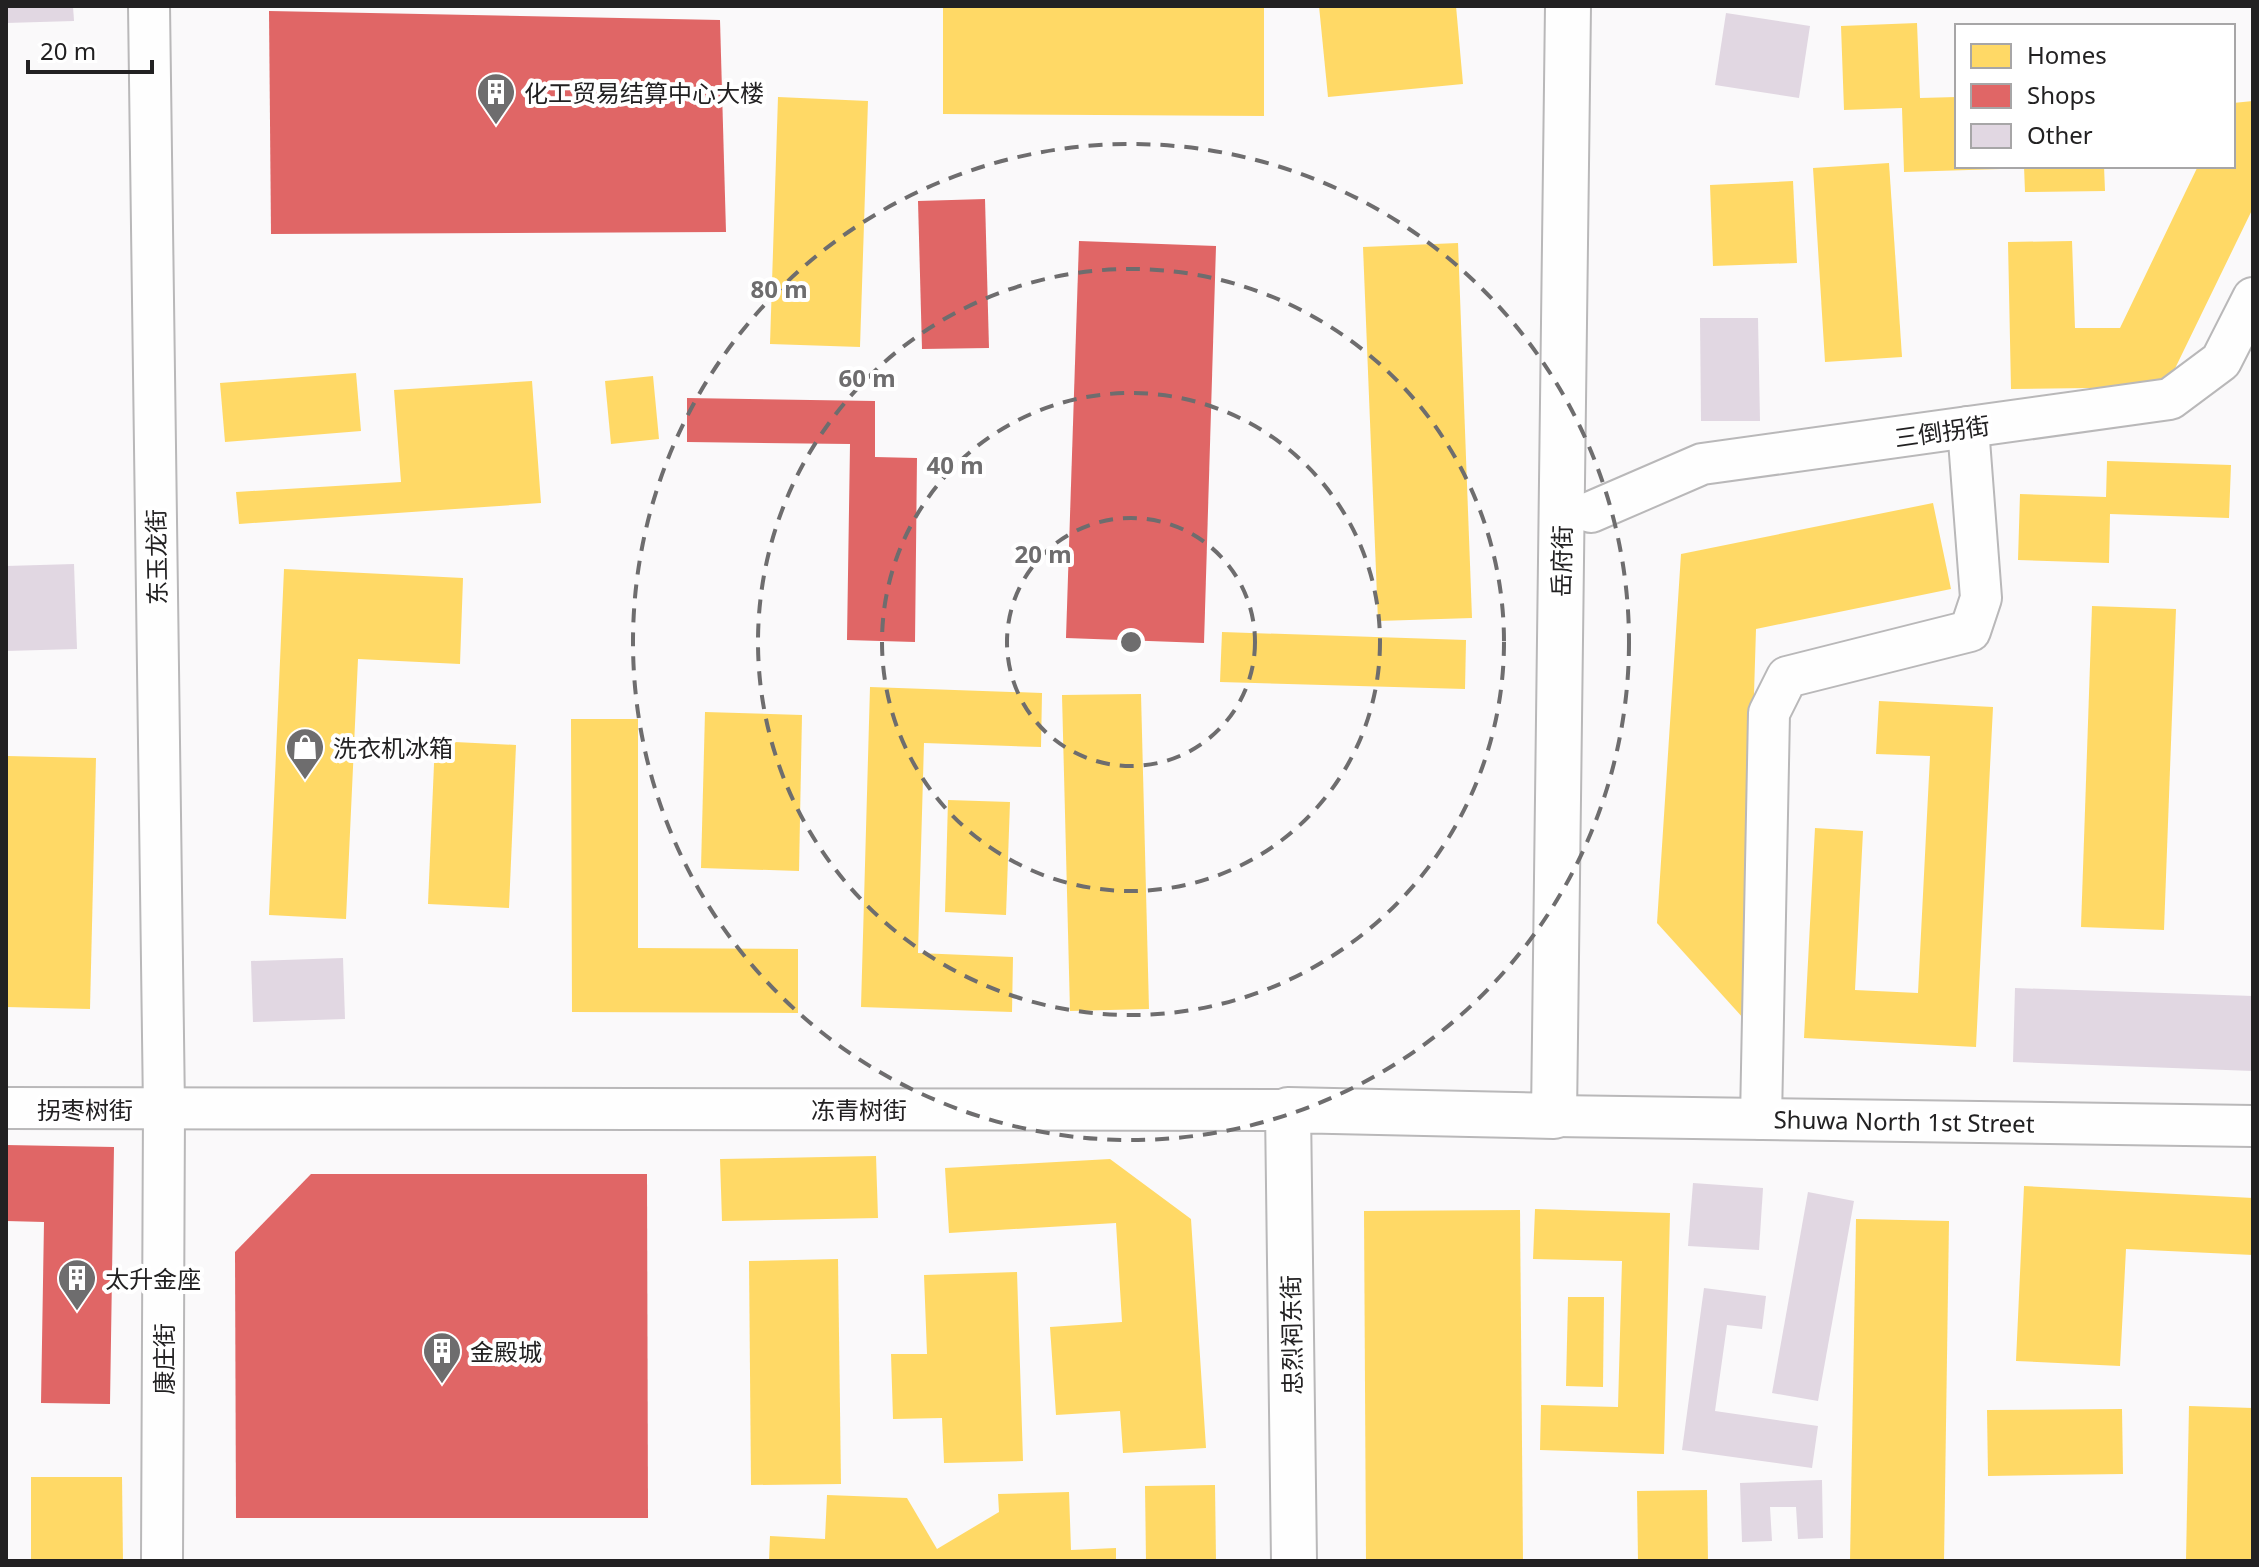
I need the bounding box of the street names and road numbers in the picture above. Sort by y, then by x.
street label: 三倒拐街 [1892,408,1992,454]
street label: 东玉龙街 [139,509,173,605]
street label: 岳府街 [1544,525,1578,597]
street label: 拐枣树街 [37,1093,133,1126]
street label: 冻青树街 [811,1093,907,1126]
street label: Shuwa North 1st Street [1773,1102,2035,1140]
street label: 忠烈祠东街 [1273,1275,1309,1395]
street label: 康庄街 [147,1323,180,1395]

